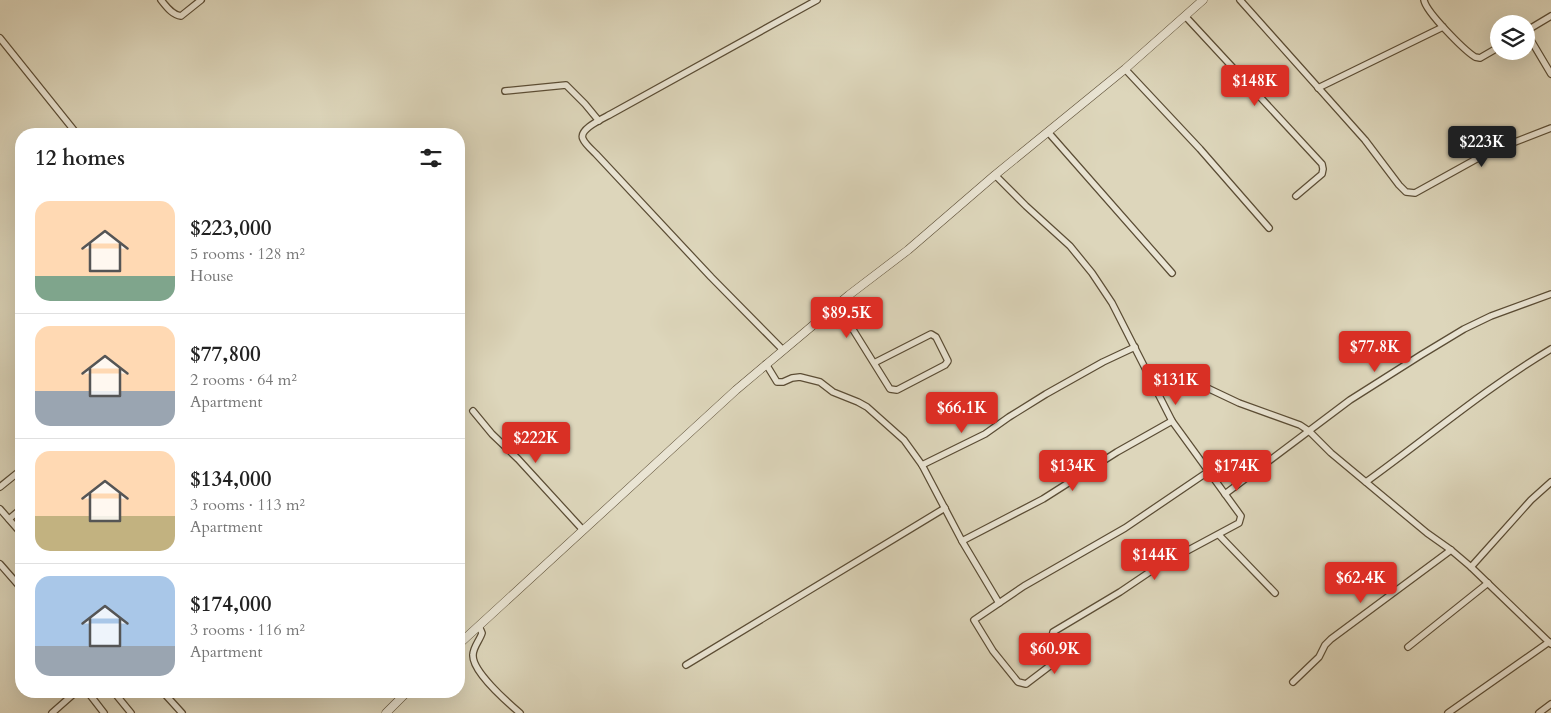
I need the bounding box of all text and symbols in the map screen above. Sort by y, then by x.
map controls [1490,15,1535,60]
button: layers [1490,15,1535,60]
pin: $148K [1220,64,1290,107]
text: $148K [1232,70,1278,92]
pin: $223K [1447,126,1517,168]
text: $223K [1459,131,1505,153]
text: 12 homes [35,144,125,173]
icon: filters [417,144,445,172]
text: $223,000 [190,214,271,243]
icon: home [75,221,135,281]
text: 5 rooms · 128 m² [190,243,305,265]
text: House [190,265,233,287]
pin: $89.5K [806,296,888,339]
text: $89.5K [822,302,872,324]
pin: $77.8K [1334,330,1416,373]
text: $77.8K [1350,336,1400,358]
text: $77,800 [190,340,261,369]
icon: home [75,346,135,406]
pin: $131K [1141,364,1211,406]
text: 2 rooms · 64 m² [190,369,297,391]
text: $131K [1153,369,1199,391]
text: Apartment [190,391,263,413]
pin: $66.1K [921,392,1003,434]
text: $66.1K [937,397,987,419]
pin: $222K [501,422,571,464]
text: $222K [513,427,559,449]
pin: $134K [1038,450,1108,492]
pin: $174K [1202,450,1272,492]
text: $134K [1050,455,1096,477]
text: $174K [1214,455,1260,477]
text: $134,000 [190,465,271,494]
icon: home [75,471,135,531]
text: 3 rooms · 113 m² [190,494,305,516]
text: Apartment [190,516,263,538]
pin: $144K [1120,538,1190,581]
text: $144K [1132,544,1178,566]
pin: $62.4K [1320,562,1402,604]
text: $62.4K [1336,567,1386,589]
text: $174,000 [190,590,271,619]
icon: home [75,596,135,656]
text: 3 rooms · 116 m² [190,619,305,641]
pin: $60.9K [1014,632,1096,675]
text: $60.9K [1030,638,1080,660]
text: Apartment [190,641,263,663]

